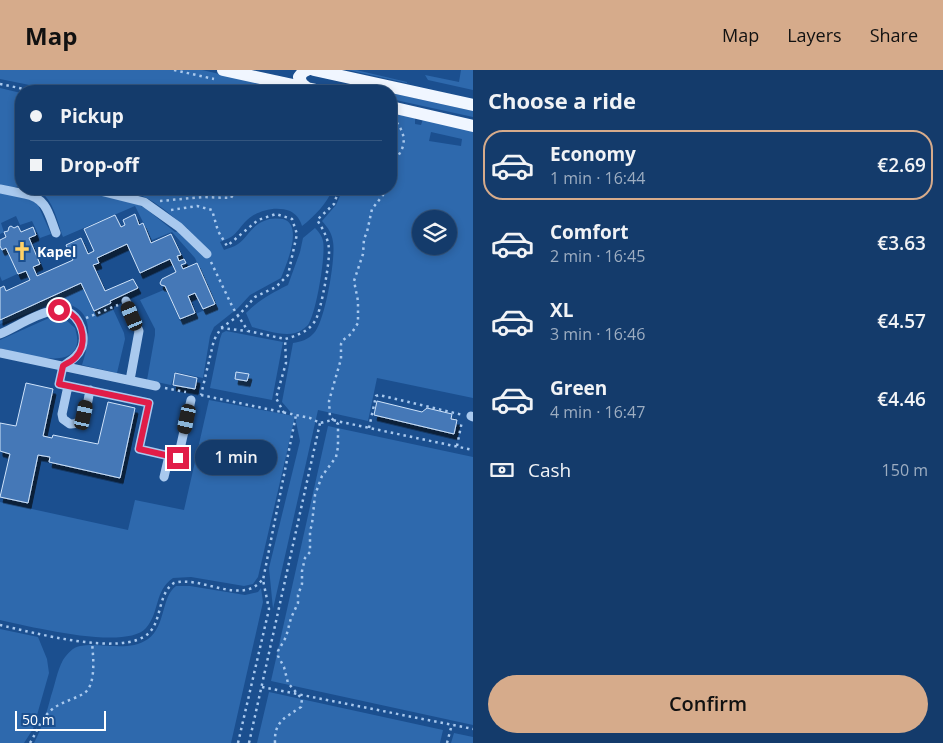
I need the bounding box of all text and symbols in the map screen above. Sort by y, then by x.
text: Map [25,19,77,52]
text: Map [722,23,759,47]
text: Layers [787,23,842,47]
text: Share [870,23,918,47]
text: Choose a ride [488,85,636,115]
text: Pickup [60,103,124,129]
text: Economy [550,141,636,167]
icon: car [490,143,535,188]
text: Drop-off [60,152,139,178]
text: €2.69 [877,152,926,178]
text: 1 min · 16:44 [550,167,645,189]
map controls [412,210,457,255]
button: layers [412,210,457,255]
text: Comfort [550,219,629,245]
icon: car [490,221,535,266]
text: €3.63 [877,230,926,256]
church icon: Kapel [11,240,33,262]
place label: Kapel [37,242,76,261]
text: 2 min · 16:45 [550,245,645,267]
text: XL [550,297,573,323]
route start [48,299,70,321]
car [119,299,144,333]
icon: car [490,299,535,344]
text: €4.57 [877,308,926,334]
text: 3 min · 16:46 [550,323,645,345]
text: Green [550,375,607,401]
icon: car [490,377,535,422]
text: €4.46 [877,386,926,412]
car [73,399,94,431]
text: 4 min · 16:47 [550,401,645,423]
car [176,403,197,435]
callout: 1 min [196,440,278,476]
text: 1 min [214,446,258,468]
route end [167,447,189,469]
icon: cash [488,456,516,484]
text: Cash [528,457,571,483]
text: 150 m [882,459,928,481]
button: Confirm [488,675,928,733]
scale bar [15,708,106,731]
text: 50 m [22,710,55,729]

